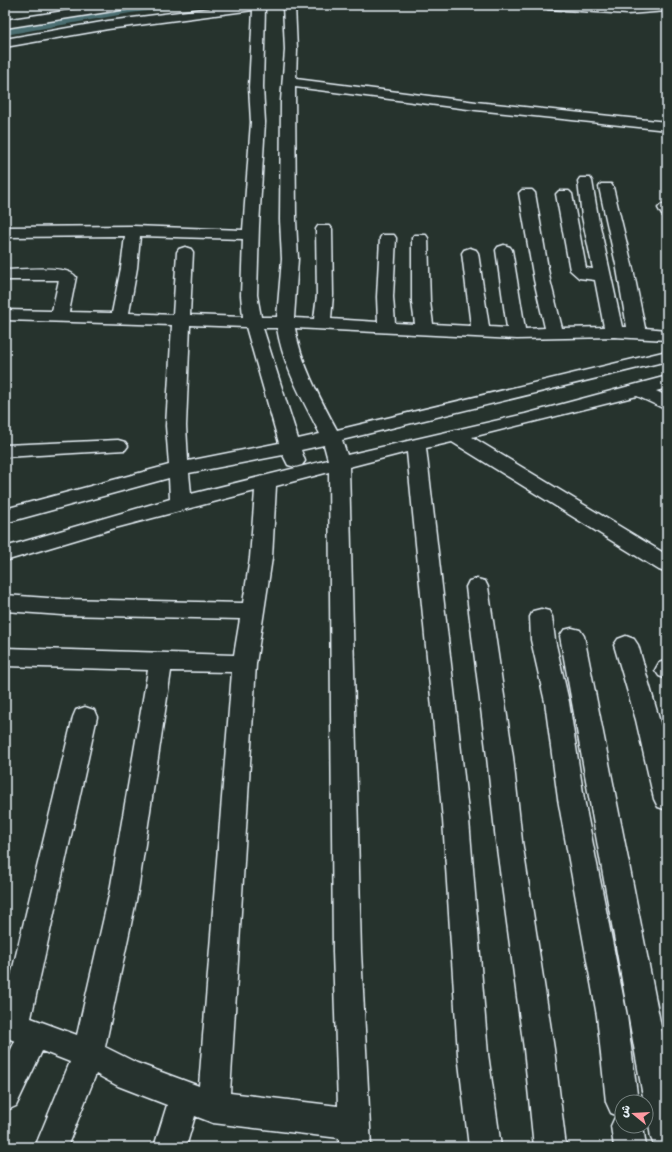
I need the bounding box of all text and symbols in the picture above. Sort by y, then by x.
north arrow [614,1094,654,1134]
text: ش [617,1103,633,1119]

